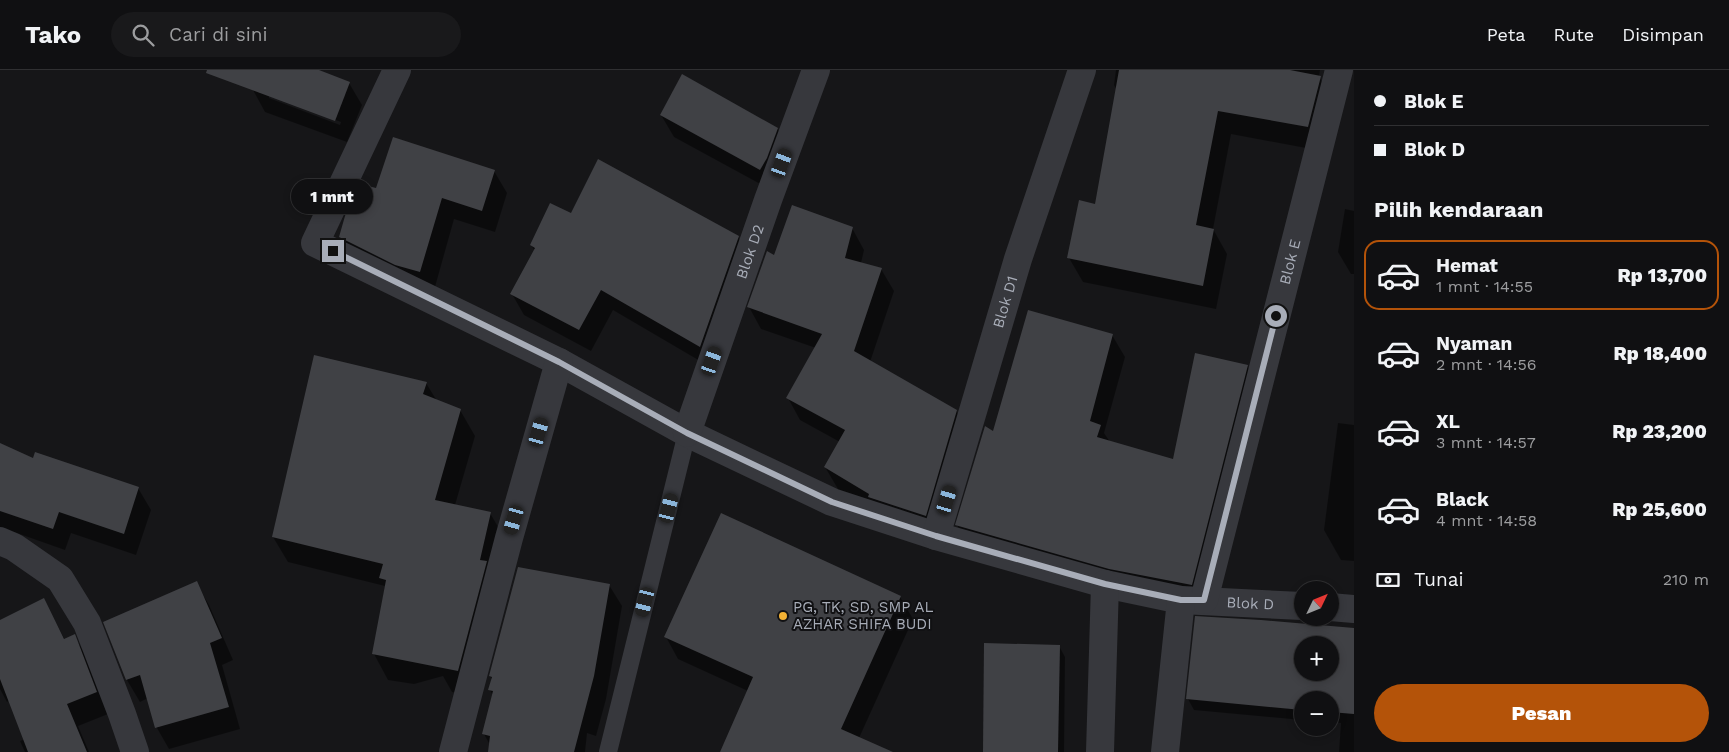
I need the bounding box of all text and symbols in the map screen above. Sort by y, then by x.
search box [111,12,461,57]
text: Tako [25,21,81,49]
icon: search [129,21,157,49]
text: Cari di sini [169,23,268,46]
text: Peta [1487,24,1525,45]
text: Rute [1553,24,1594,45]
text: Disimpan [1622,24,1704,45]
text: Blok E [1404,90,1464,113]
text: Blok D [1404,138,1465,161]
car [769,146,794,180]
callout: 1 mnt [292,179,374,214]
text: 1 mnt [310,187,354,206]
text: Pilih kendaraan [1374,197,1543,222]
street label: Blok D2 [732,222,768,281]
street label: Blok E [1276,237,1305,286]
route end [322,240,344,262]
icon: car [1376,253,1421,298]
text: Hemat [1436,254,1498,277]
text: Rp 13,700 [1618,264,1707,287]
street label: Blok D1 [989,274,1021,330]
text: 1 mnt · 14:55 [1436,277,1533,296]
route start [1265,305,1287,327]
icon: car [1376,331,1421,376]
text: Nyaman [1436,332,1512,355]
text: Rp 18,400 [1613,342,1707,365]
car [700,344,723,378]
text: 2 mnt · 14:56 [1436,355,1537,374]
icon: car [1376,409,1421,454]
text: XL [1436,410,1460,433]
car [527,416,550,448]
text: Rp 23,200 [1612,420,1707,443]
text: 3 mnt · 14:57 [1436,433,1536,452]
car [935,483,958,517]
icon: car [1376,487,1421,532]
text: Black [1436,488,1489,511]
car [658,492,679,524]
text: Rp 25,600 [1612,498,1707,521]
car [502,504,525,536]
text: 4 mnt · 14:58 [1436,511,1537,530]
icon: cash [1374,566,1402,594]
text: Tunai [1414,568,1464,591]
text: 210 m [1663,570,1709,589]
north arrow [1294,581,1339,626]
map controls [1294,581,1339,736]
car [634,586,655,618]
street label: Blok D [1226,593,1274,614]
place label: PG, TK, SD, SMP AL AZHAR SHIFA BUDI [793,598,933,633]
marker: PG, TK, SD, SMP AL AZHAR SHIFA BUDI [777,610,789,622]
button: + [1294,636,1339,681]
button: Pesan [1374,684,1709,742]
button: − [1294,691,1339,736]

